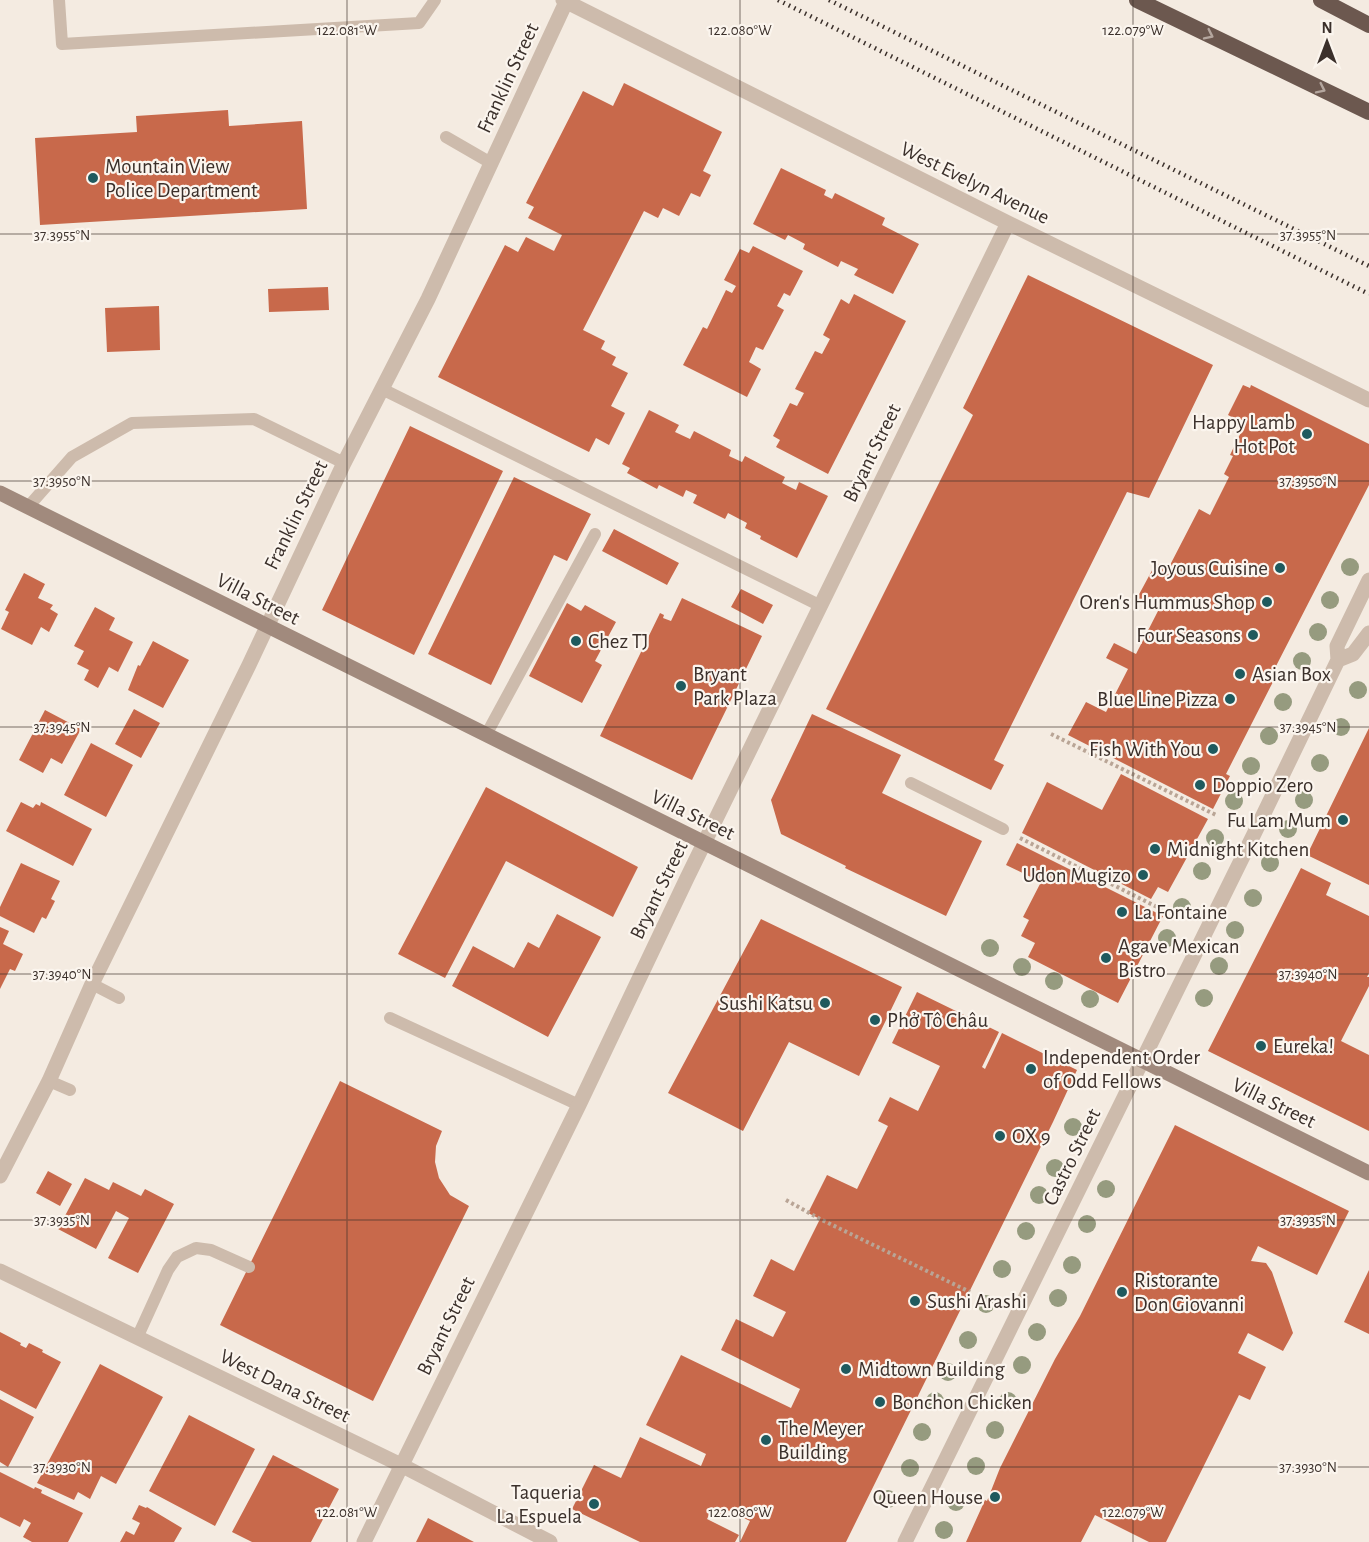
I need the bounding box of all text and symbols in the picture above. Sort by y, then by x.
north arrow [1297,12,1357,72]
street label: Franklin Street [473,19,543,136]
text: N [1321,20,1333,36]
text: 122.081°W [317,23,378,38]
text: 122.080°W [708,23,772,38]
text: 122.079°W [1102,23,1164,38]
one-way arrow [1203,27,1214,39]
one-way arrow [1315,82,1326,94]
street label: West Evelyn Avenue [897,138,1053,228]
place label: Mountain View Police Department [105,156,258,201]
marker: Mountain View Police Department [86,171,100,185]
text: 37.3955°N [34,228,90,243]
text: 37.3955°N [1280,228,1336,243]
street label: Bryant Street [839,400,905,506]
place label: Happy Lamb Hot Pot [1192,412,1295,457]
marker: Happy Lamb Hot Pot [1300,427,1314,441]
street label: Franklin Street [261,457,332,573]
text: 37.3950°N [33,474,91,489]
text: 37.3950°N [1279,474,1337,489]
place label: Joyous Cuisine [1151,558,1268,579]
marker: Joyous Cuisine [1273,561,1287,575]
street label: Villa Street [213,569,303,629]
place label: Oren's Hummus Shop [1079,592,1255,613]
marker: Oren's Hummus Shop [1260,595,1274,609]
place label: Four Seasons [1136,625,1241,646]
marker: Four Seasons [1246,628,1260,642]
place label: Chez TJ [588,631,648,652]
marker: Chez TJ [569,634,583,648]
place label: Bryant Park Plaza [693,664,777,709]
place label: Asian Box [1252,664,1331,685]
marker: Asian Box [1233,667,1247,681]
marker: Bryant Park Plaza [674,679,688,693]
place label: Blue Line Pizza [1097,689,1218,710]
marker: Blue Line Pizza [1223,692,1237,706]
text: 37.3945°N [33,720,91,735]
text: 37.3945°N [1279,720,1337,735]
place label: Fish With You [1089,739,1201,760]
marker: Fish With You [1206,742,1220,756]
place label: Doppio Zero [1212,775,1313,796]
marker: Doppio Zero [1193,778,1207,792]
street label: Villa Street [648,786,738,844]
place label: Fu Lam Mum [1227,810,1331,831]
marker: Fu Lam Mum [1336,813,1350,827]
street label: Bryant Street [626,837,692,943]
place label: Midnight Kitchen [1167,839,1309,860]
marker: Midnight Kitchen [1148,842,1162,856]
place label: Udon Mugizo [1022,865,1131,886]
marker: Udon Mugizo [1136,868,1150,882]
place label: La Fontaine [1134,902,1227,923]
marker: La Fontaine [1115,905,1129,919]
place label: Agave Mexican Bistro [1118,936,1240,981]
marker: Agave Mexican Bistro [1099,951,1113,965]
text: 37.3940°N [33,967,91,982]
text: 37.3940°N [1279,967,1337,982]
place label: Sushi Katsu [719,993,813,1014]
marker: Sushi Katsu [818,996,832,1010]
place label: Phở Tô Châu [887,1010,988,1031]
marker: Phở Tô Châu [868,1013,882,1027]
place label: Eureka! [1273,1036,1334,1057]
marker: Eureka! [1254,1039,1268,1053]
place label: Independent Order of Odd Fellows [1043,1047,1200,1092]
marker: Independent Order of Odd Fellows [1024,1062,1038,1076]
street label: Villa Street [1229,1074,1319,1132]
street label: Castro Street [1040,1105,1105,1209]
place label: OX 9 [1012,1126,1051,1147]
marker: OX 9 [993,1129,1007,1143]
text: 37.3935°N [34,1213,90,1228]
text: 37.3935°N [1280,1213,1336,1228]
place label: Ristorante Don Giovanni [1134,1270,1244,1315]
street label: Bryant Street [413,1273,479,1379]
marker: Ristorante Don Giovanni [1115,1285,1129,1299]
place label: Sushi Arashi [927,1291,1027,1312]
marker: Sushi Arashi [908,1294,922,1308]
street label: West Dana Street [217,1345,354,1427]
place label: Midtown Building [858,1359,1005,1380]
marker: Midtown Building [839,1362,853,1376]
place label: Bonchon Chicken [892,1392,1032,1413]
marker: Bonchon Chicken [873,1395,887,1409]
place label: The Meyer Building [778,1418,863,1463]
marker: The Meyer Building [759,1433,773,1447]
text: 37.3930°N [33,1460,91,1475]
text: 37.3930°N [1279,1460,1337,1475]
place label: Taqueria La Espuela [496,1482,582,1527]
place label: Queen House [873,1487,983,1508]
marker: Queen House [988,1490,1002,1504]
marker: Taqueria La Espuela [587,1497,601,1511]
text: 122.081°W [317,1505,378,1520]
text: 122.080°W [708,1505,772,1520]
text: 122.079°W [1102,1505,1164,1520]

